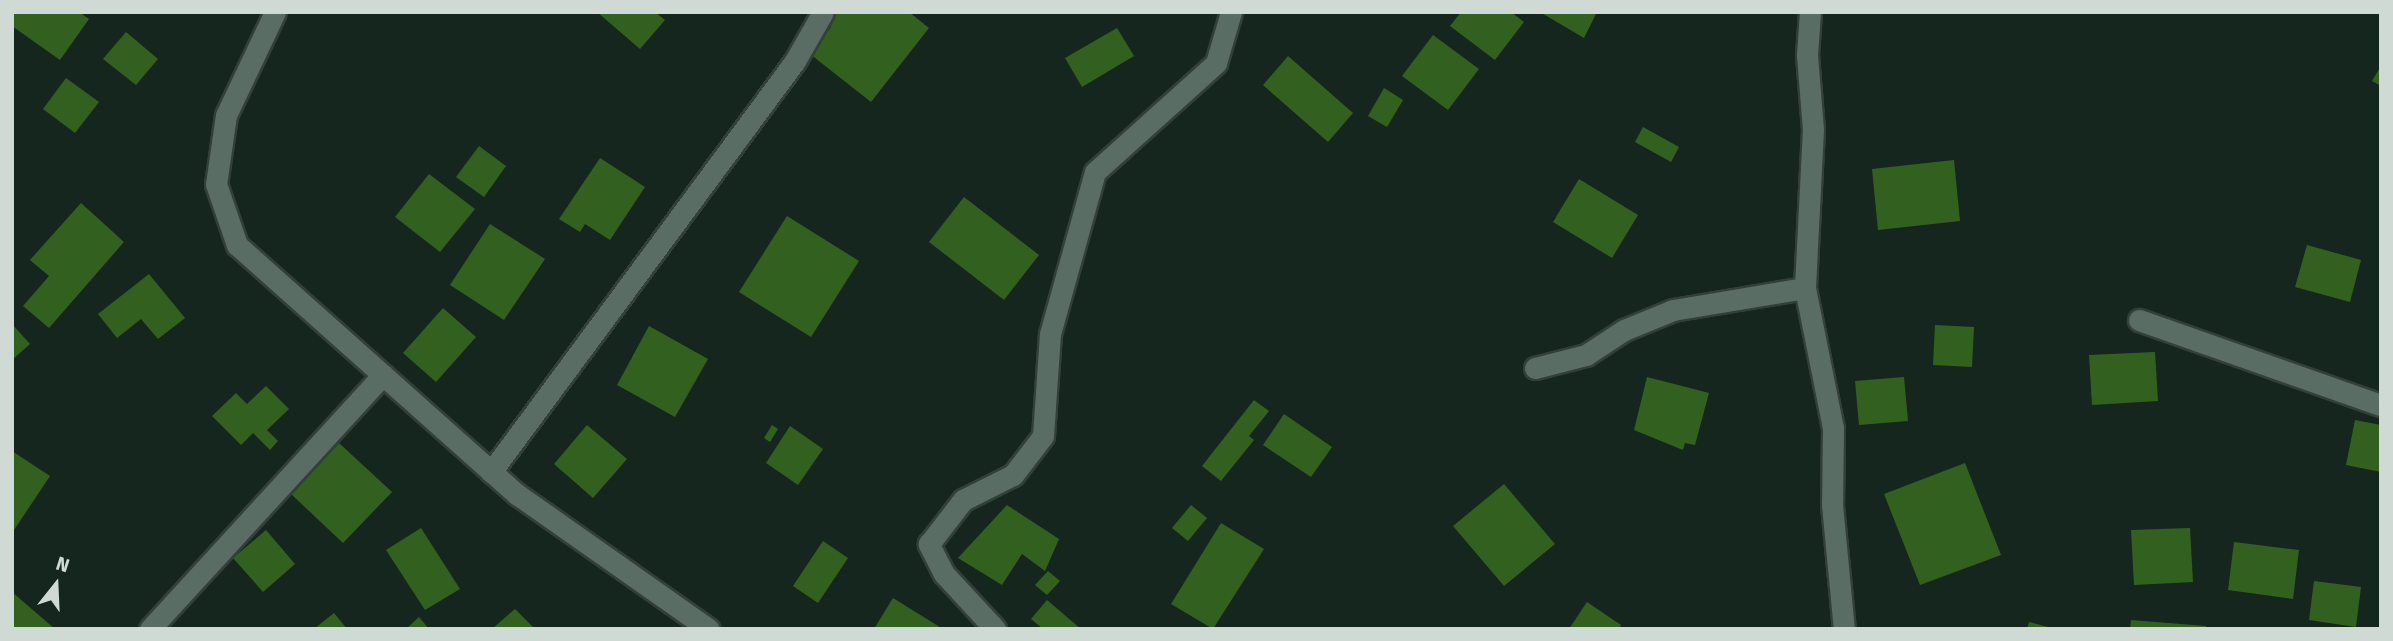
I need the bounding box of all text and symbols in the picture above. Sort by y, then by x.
north arrow [21,550,91,620]
text: N [53,552,72,577]

